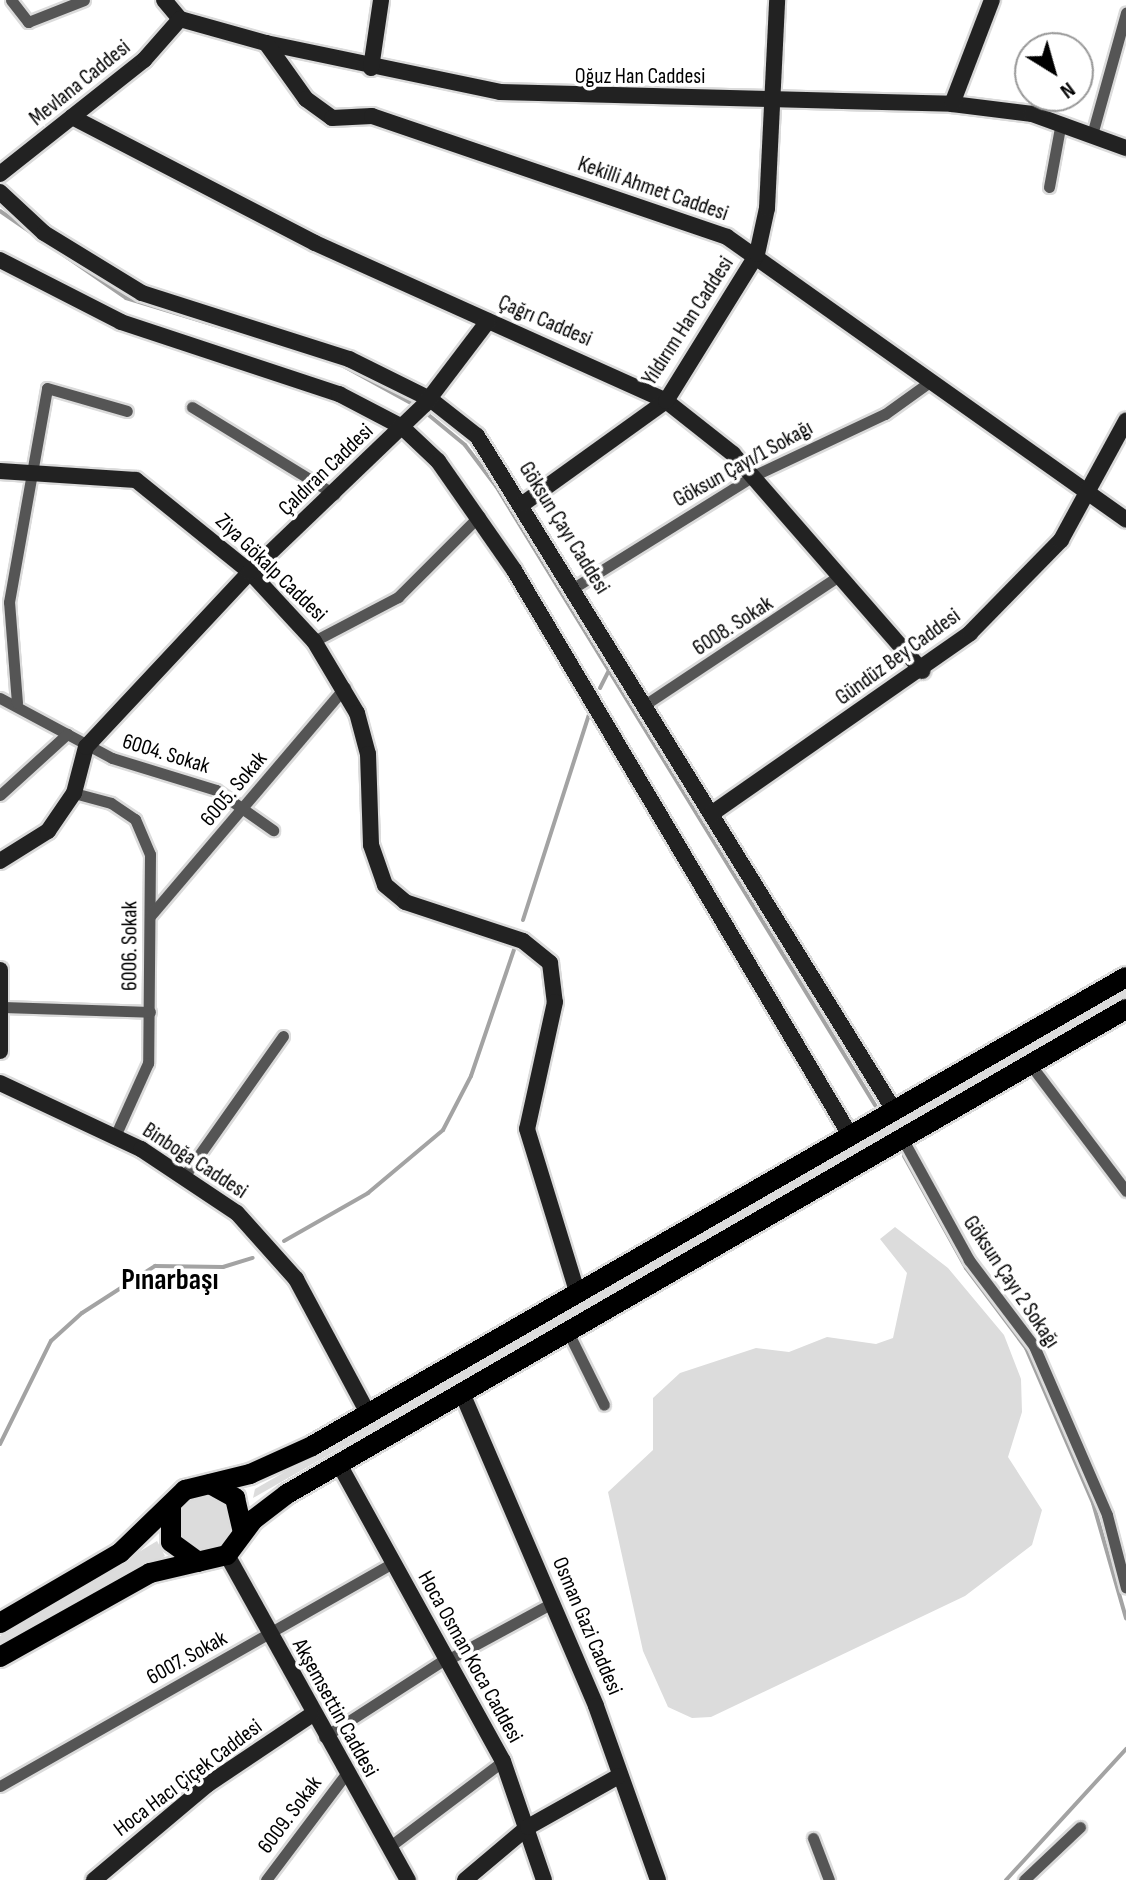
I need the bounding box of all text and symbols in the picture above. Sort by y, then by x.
north arrow [1014,32,1094,112]
street label: Mevlana Caddesi [24,34,136,132]
street label: Oğuz Han Caddesi [575,64,705,90]
text: N [1055,76,1080,104]
street label: Kekilli Ahmet Caddesi [574,151,732,227]
street label: Yıldırım Han Caddesi [637,252,739,390]
street label: Çağrı Caddesi [494,289,596,353]
street label: Göksun Çayı/1 Sokağı [669,415,817,513]
street label: Çaldıran Caddesi [273,418,379,522]
street label: Göksun Çayı Caddesi [513,457,615,599]
street label: Ziya Gökalp Caddesi [210,508,332,628]
street label: 6008. Sokak [688,590,778,662]
street label: Gündüz Bey Caddesi [830,603,966,711]
street label: 6004. Sokak [119,728,213,780]
street label: 6005. Sokak [195,746,273,832]
street label: 6006. Sokak [117,901,143,991]
street label: Binboğa Caddesi [138,1117,252,1205]
street label: Göksun Çayı 2 Sokağı [957,1211,1065,1353]
district label: Pınarbaşı [121,1262,219,1298]
street label: Osman Gazi Caddesi [546,1553,628,1699]
street label: Hoca Osman Koca Caddesi [412,1567,528,1747]
street label: 6007. Sokak [142,1625,232,1691]
street label: Akşemsettin Caddesi [286,1634,384,1782]
street label: Hoca Hacı Çiçek Caddesi [109,1714,267,1842]
street label: 6009. Sokak [252,1771,328,1859]

